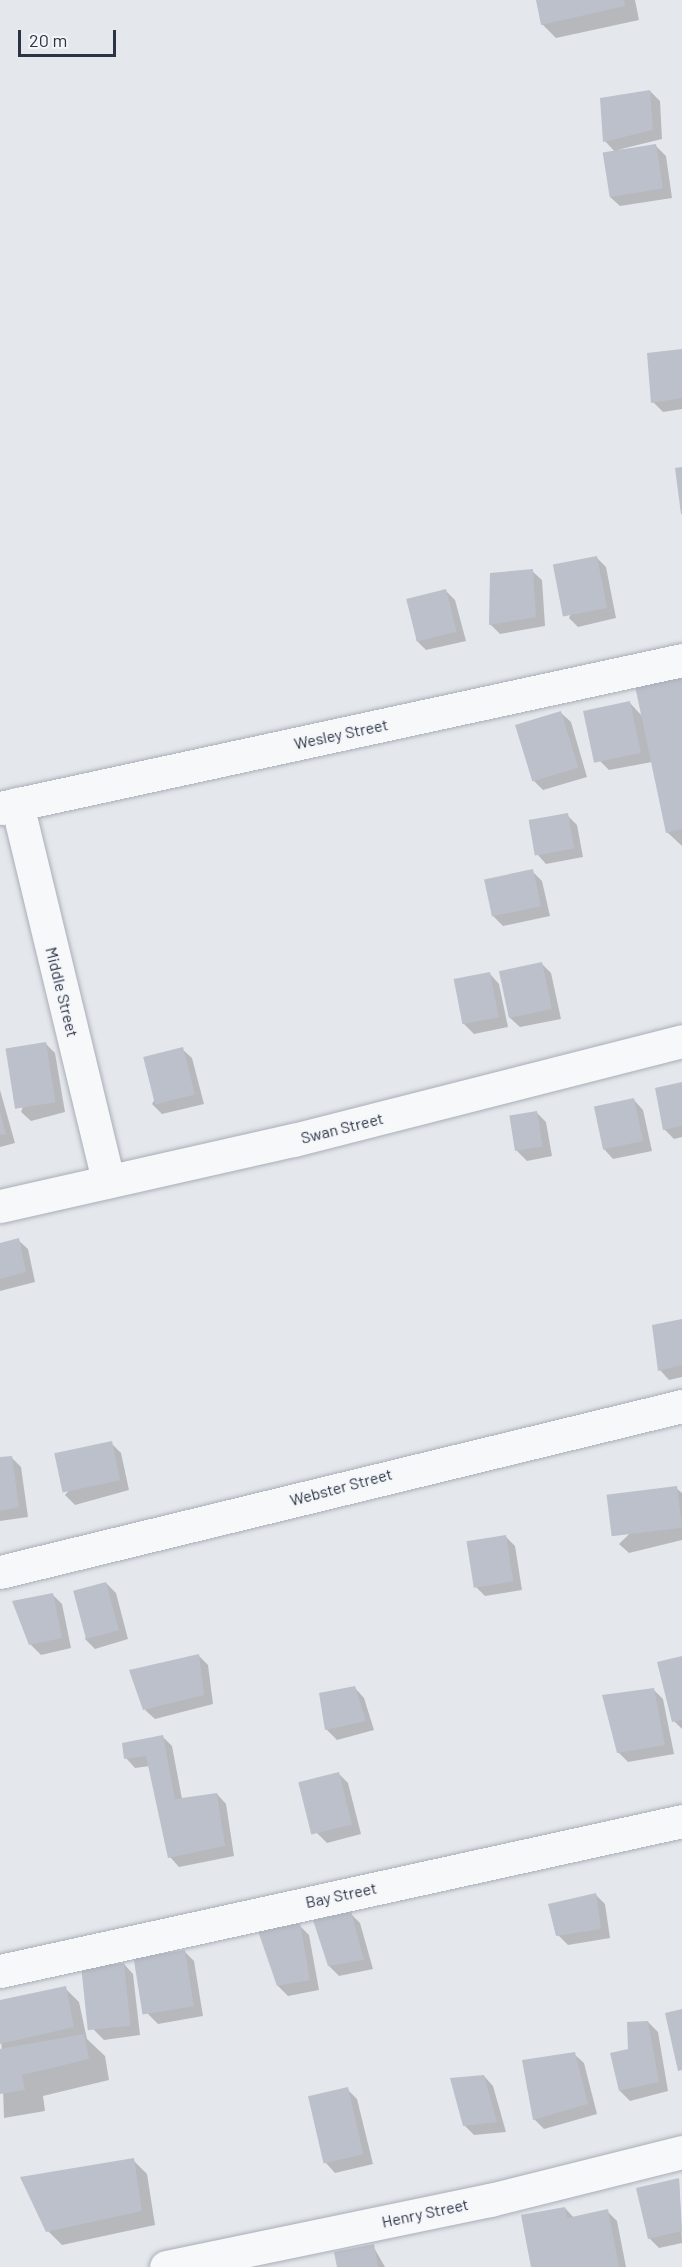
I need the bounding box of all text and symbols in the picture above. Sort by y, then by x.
scale bar [21,18,118,56]
text: 20 m [29,29,67,51]
street label: Wesley Street [292,715,390,753]
street label: Middle Street [42,945,82,1039]
street label: Swan Street [299,1108,385,1148]
street label: Webster Street [288,1464,394,1510]
street label: Bay Street [304,1878,378,1912]
street label: Henry Street [380,2194,470,2232]

